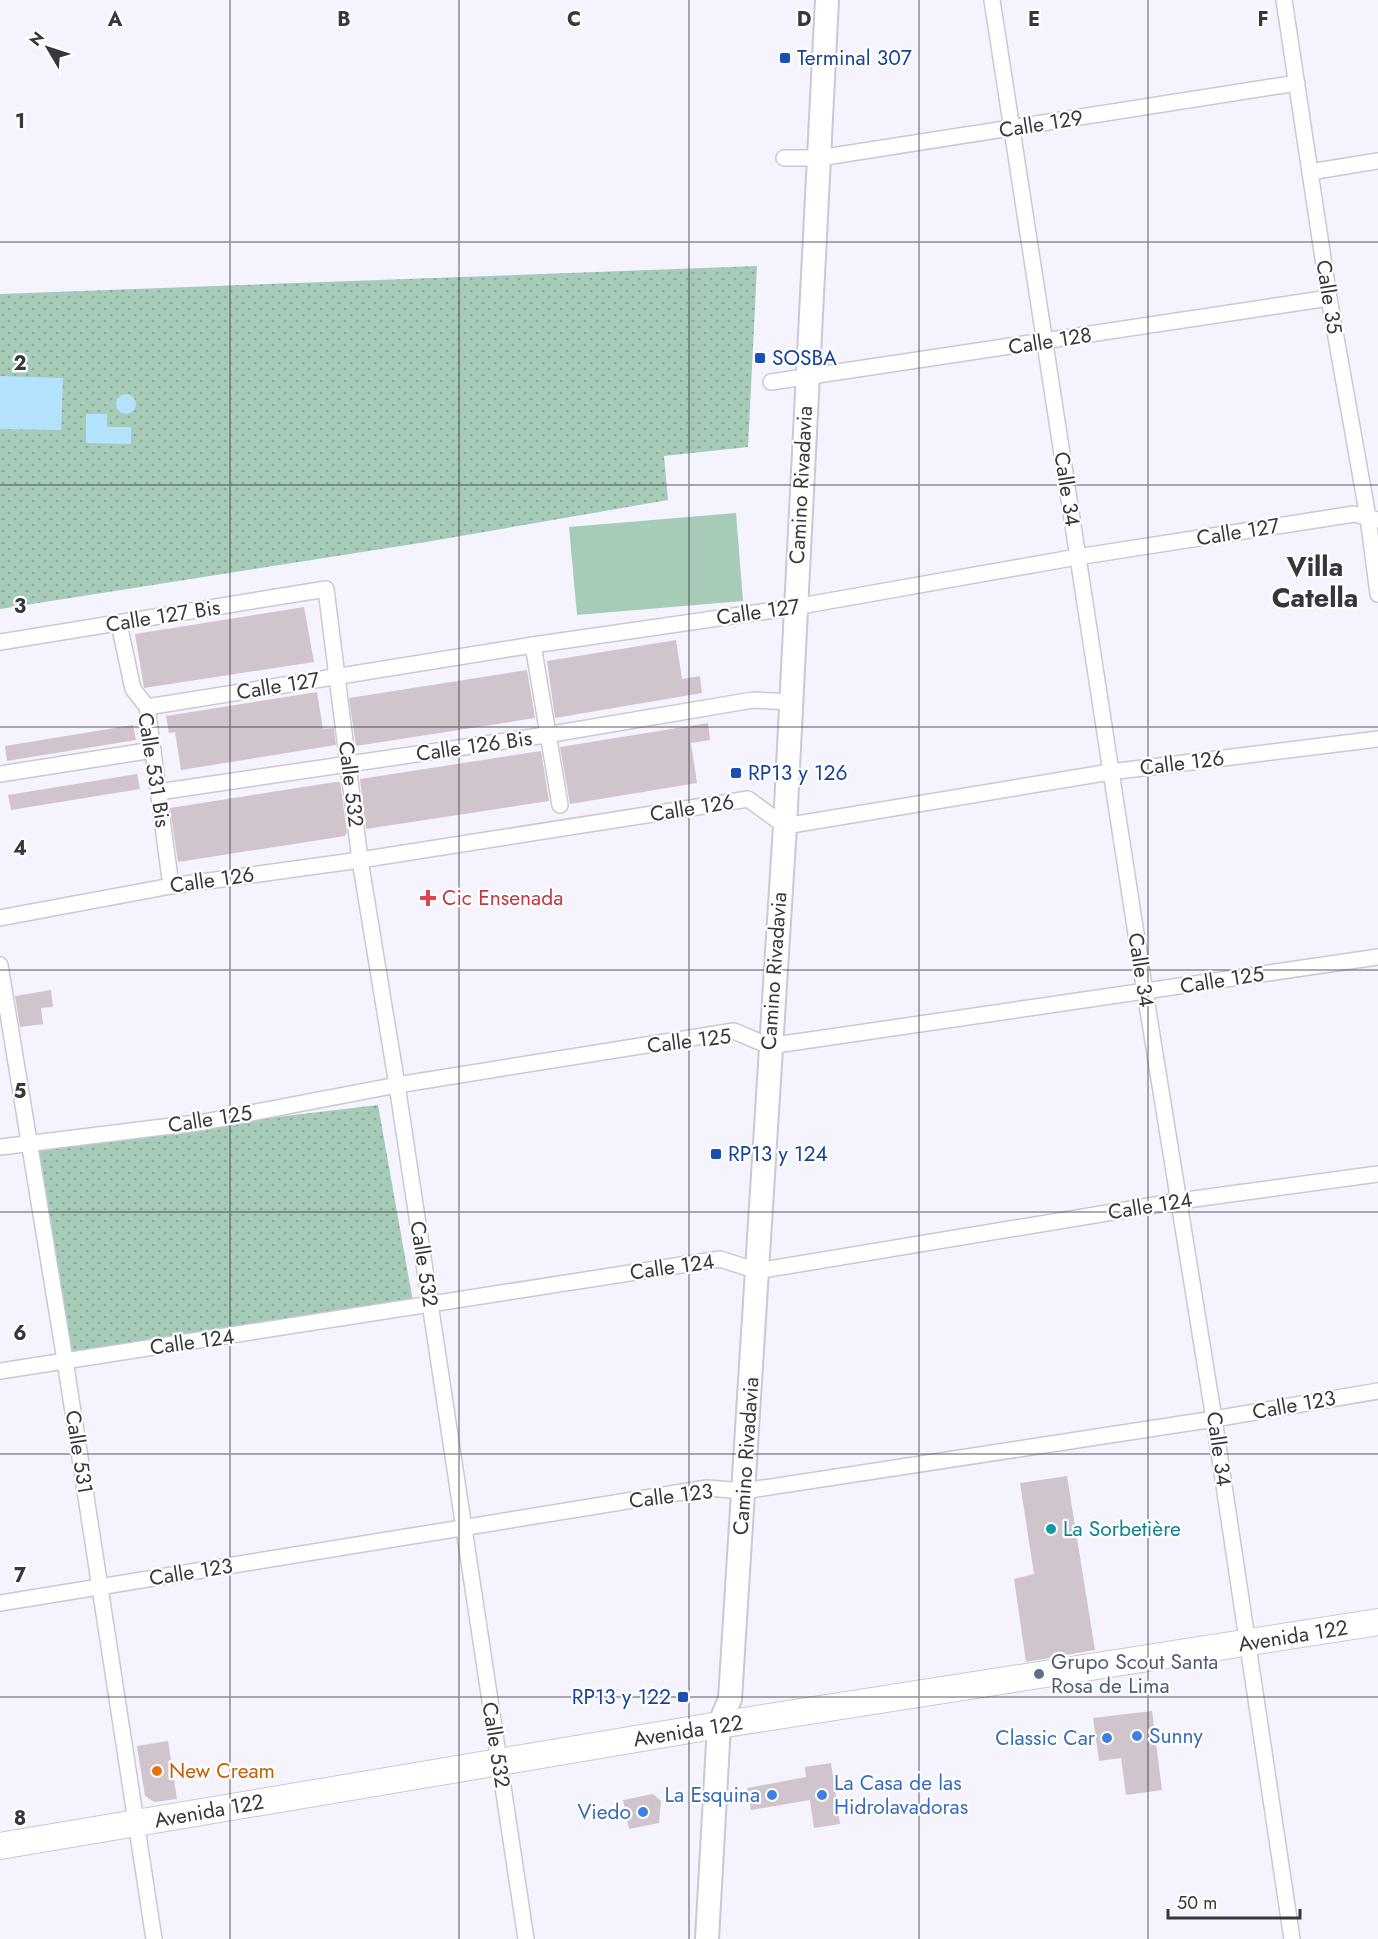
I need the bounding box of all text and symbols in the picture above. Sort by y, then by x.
text: A [107,5,123,34]
text: B [337,5,351,34]
text: C [567,5,581,34]
text: D [797,5,811,34]
text: E [1028,5,1040,34]
text: F [1257,5,1269,34]
north arrow [18,18,78,78]
text: N [24,27,50,51]
place label: Terminal 307 [797,43,912,73]
marker: Terminal 307 [778,51,792,65]
street label: Calle 129 [997,103,1085,145]
text: 1 [15,107,25,136]
street label: Calle 35 [1308,258,1350,336]
street label: Calle 128 [1006,320,1094,362]
place label: SOSBA [772,343,837,373]
text: 2 [13,349,27,378]
marker: SOSBA [753,351,767,365]
street label: Camino Rivadavia [782,405,820,565]
street label: Calle 34 [1046,450,1088,528]
street label: Calle 127 [1194,511,1282,553]
district label: Villa Catella [1272,547,1358,617]
street label: Calle 127 [714,591,802,633]
text: 3 [14,592,26,621]
street label: Calle 127 Bis [104,592,222,640]
street label: Calle 127 [234,665,322,707]
street label: Calle 531 Bis [130,710,178,830]
street label: Calle 126 Bis [414,723,534,769]
street label: Calle 532 [331,739,371,829]
street label: Calle 126 [1138,743,1226,783]
place label: RP13 y 126 [748,758,848,788]
marker: RP13 y 126 [729,766,743,780]
street label: Calle 126 [648,787,736,829]
text: 4 [13,834,27,863]
street label: Calle 126 [168,859,256,901]
place label: Cic Ensenada [442,883,563,913]
marker: Cic Ensenada [419,889,437,907]
street label: Camino Rivadavia [754,891,794,1051]
street label: Calle 34 [1120,931,1162,1009]
street label: Calle 125 [1178,959,1266,1001]
street label: Calle 125 [645,1021,733,1061]
text: 5 [14,1077,27,1106]
street label: Calle 125 [166,1098,254,1140]
place label: RP13 y 124 [728,1139,828,1169]
marker: RP13 y 124 [709,1147,723,1161]
street label: Calle 124 [1106,1185,1194,1227]
street label: Calle 532 [402,1219,446,1309]
street label: Calle 124 [628,1246,716,1288]
text: 6 [13,1319,27,1348]
street label: Calle 124 [148,1321,236,1363]
street label: Camino Rivadavia [726,1376,766,1536]
street label: Calle 123 [1250,1383,1338,1427]
street label: Calle 531 [58,1408,100,1496]
street label: Calle 34 [1199,1410,1239,1488]
street label: Calle 123 [627,1476,715,1516]
place label: La Sorbetière [1063,1514,1181,1544]
marker: La Sorbetière [1044,1522,1058,1536]
street label: Calle 123 [147,1551,235,1593]
text: 7 [14,1561,27,1590]
street label: Avenida 122 [1236,1613,1350,1659]
place label: Grupo Scout Santa Rosa de Lima [1051,1647,1218,1701]
marker: Grupo Scout Santa Rosa de Lima [1032,1667,1046,1681]
place label: RP13 y 122 [572,1682,671,1712]
marker: RP13 y 122 [676,1690,690,1704]
street label: Calle 532 [474,1700,518,1790]
street label: Avenida 122 [631,1708,745,1754]
place label: Sunny [1149,1721,1203,1751]
place label: Classic Car [995,1723,1096,1753]
marker: Sunny [1130,1729,1144,1743]
marker: Classic Car [1100,1731,1114,1745]
place label: New Cream [169,1756,275,1786]
marker: New Cream [150,1764,164,1778]
place label: La Casa de las Hidrolavadoras [834,1768,968,1822]
place label: La Esquina [665,1780,760,1810]
street label: Avenida 122 [152,1787,266,1835]
marker: La Esquina [765,1788,779,1802]
marker: La Casa de las Hidrolavadoras [815,1788,829,1802]
place label: Viedo [577,1797,631,1827]
text: 8 [14,1804,26,1833]
marker: Viedo [636,1805,650,1819]
scale bar [1168,1882,1300,1920]
text: 50 m [1177,1890,1217,1916]

